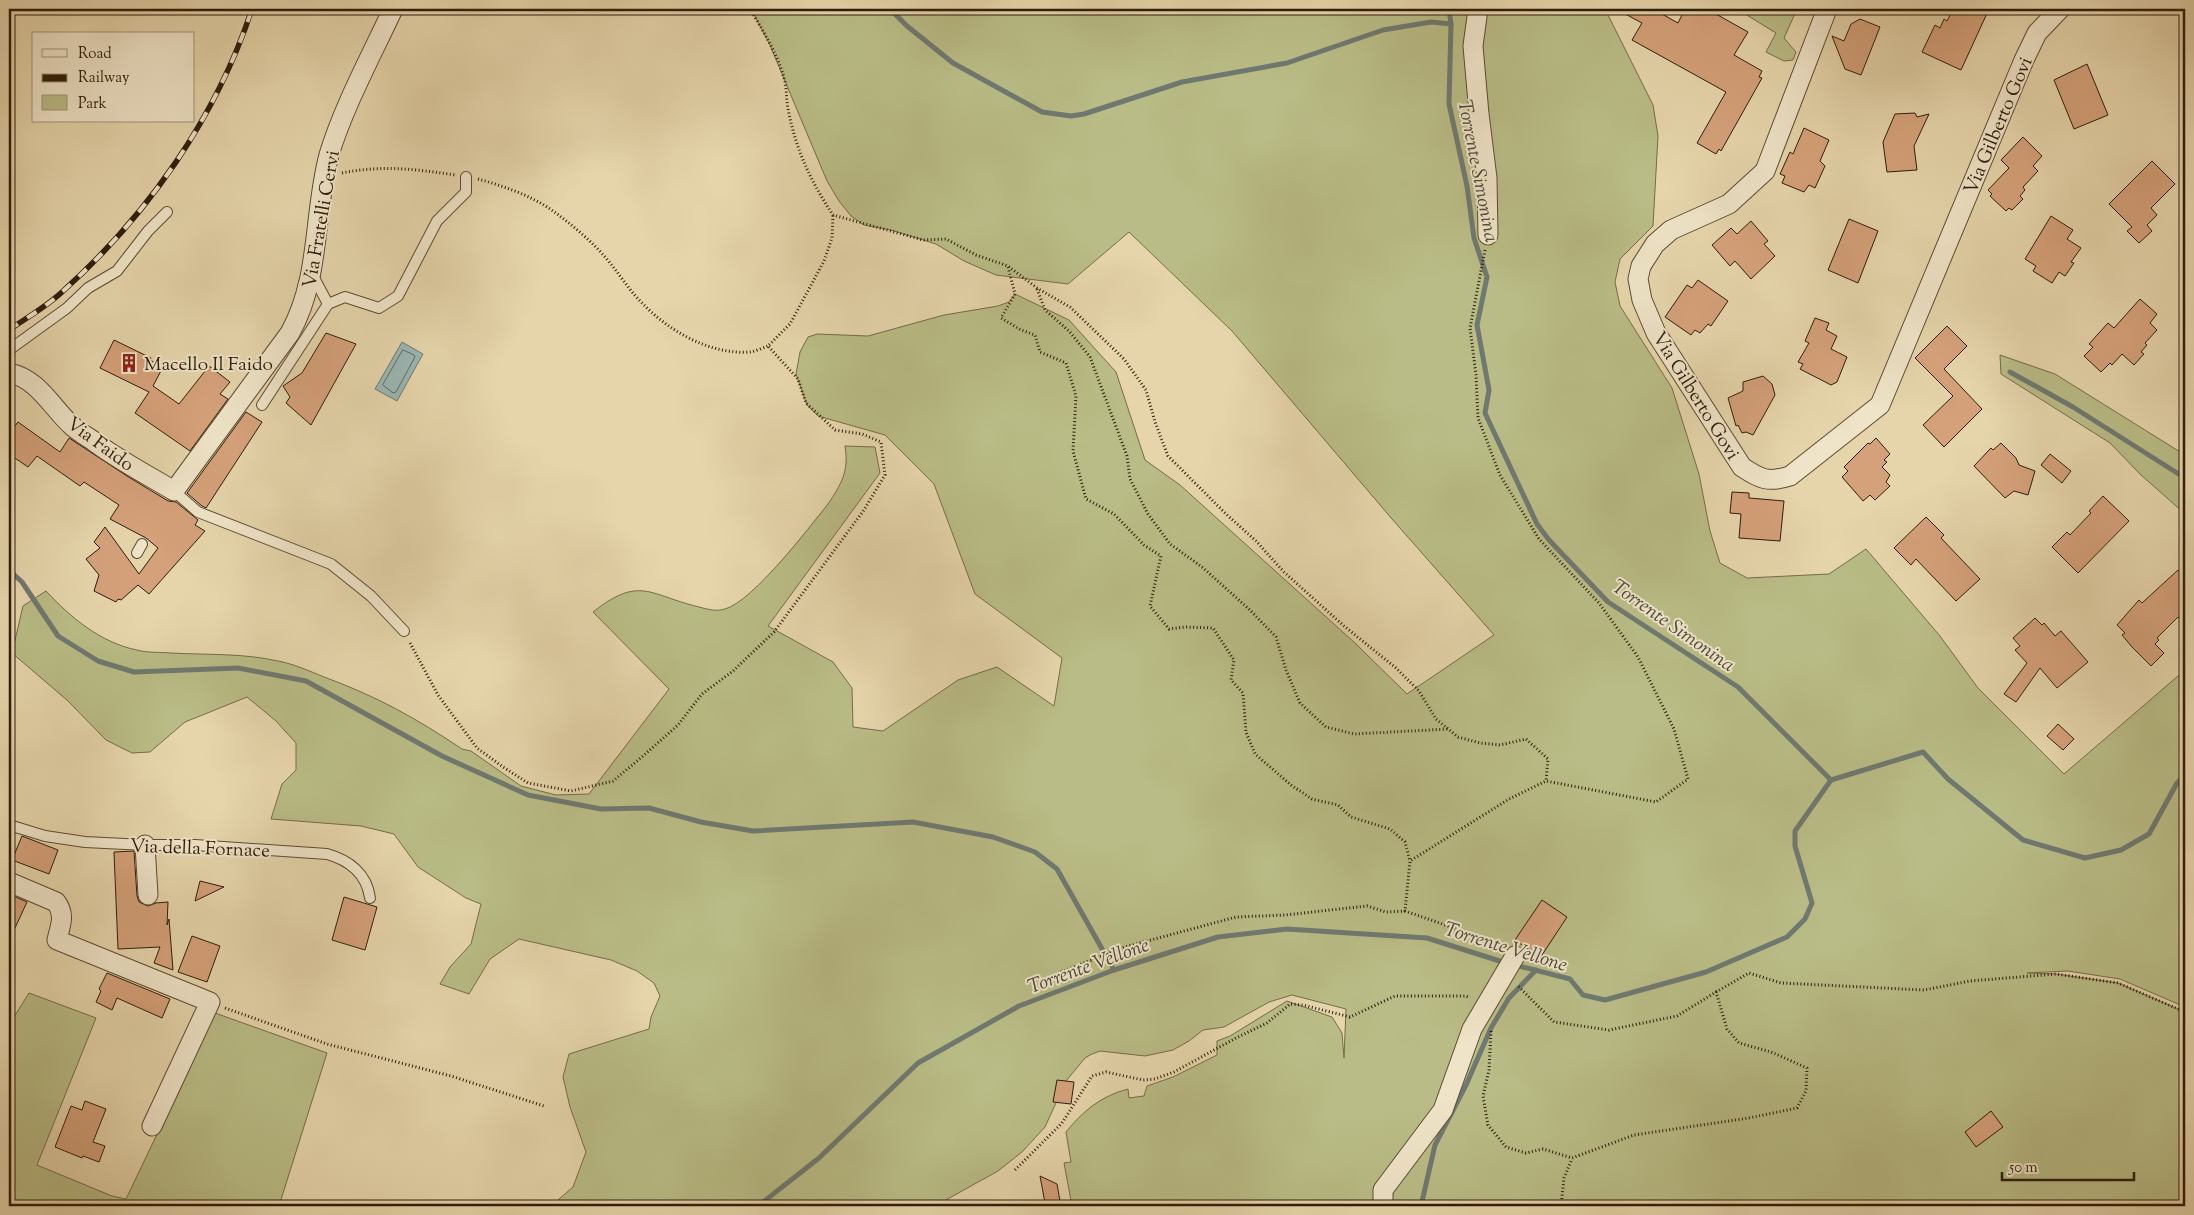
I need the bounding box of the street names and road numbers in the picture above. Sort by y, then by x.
street label: Via Gilberto Govi [1958,53,2040,199]
street label: Via Fratelli Cervi [297,148,348,291]
street label: Via Gilberto Govi [1645,327,1745,466]
street label: Via Faido [60,411,139,479]
street label: Via della Fornace [129,834,271,865]

